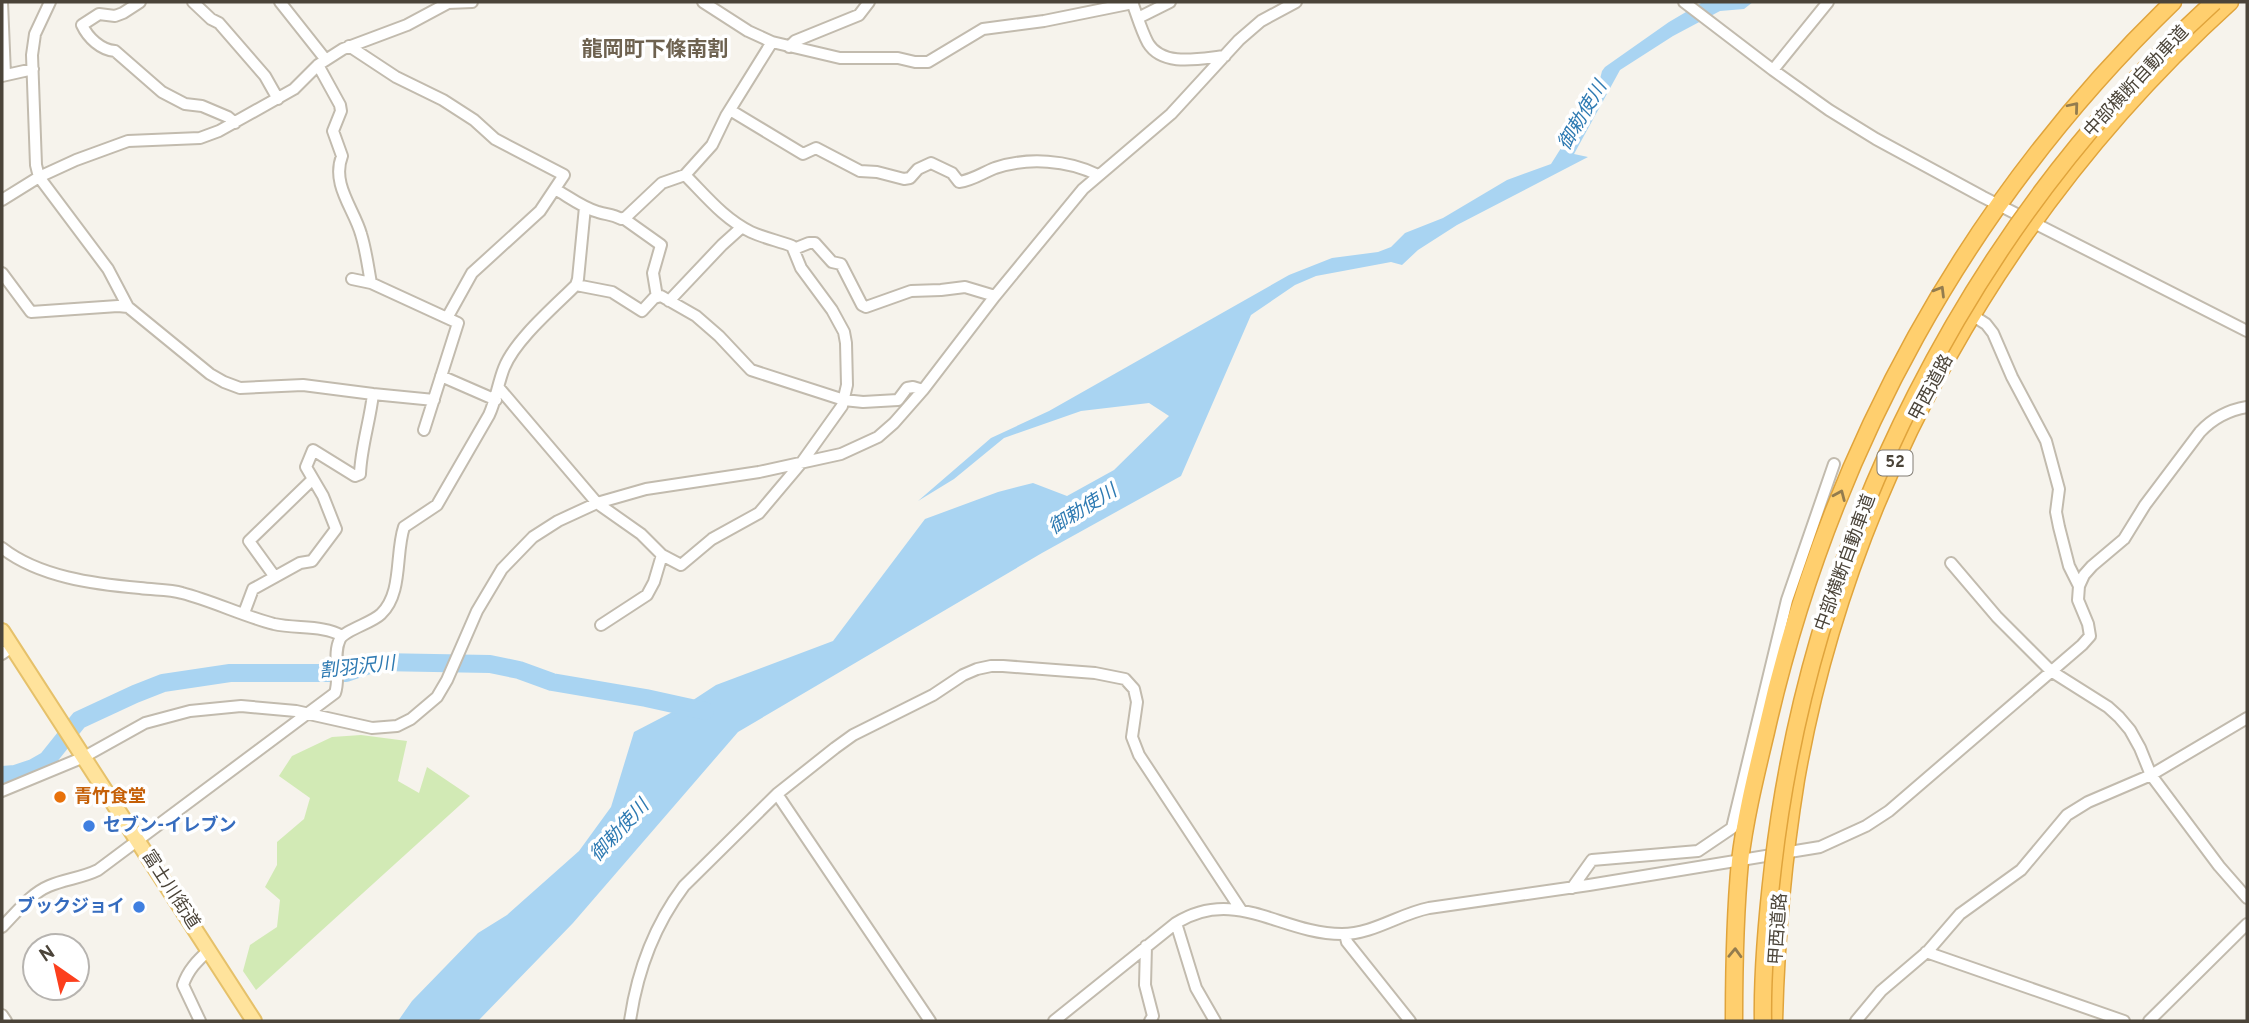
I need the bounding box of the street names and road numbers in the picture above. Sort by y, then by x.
street label: 中部横断自動車道 [2079,21,2195,143]
street label: 甲西道路 [1905,351,1959,425]
road number: 52 [1878,450,1912,476]
street label: 中部横断自動車道 [1811,491,1881,635]
street label: 富士川街道 [136,846,204,934]
street label: 甲西道路 [1765,892,1793,966]

